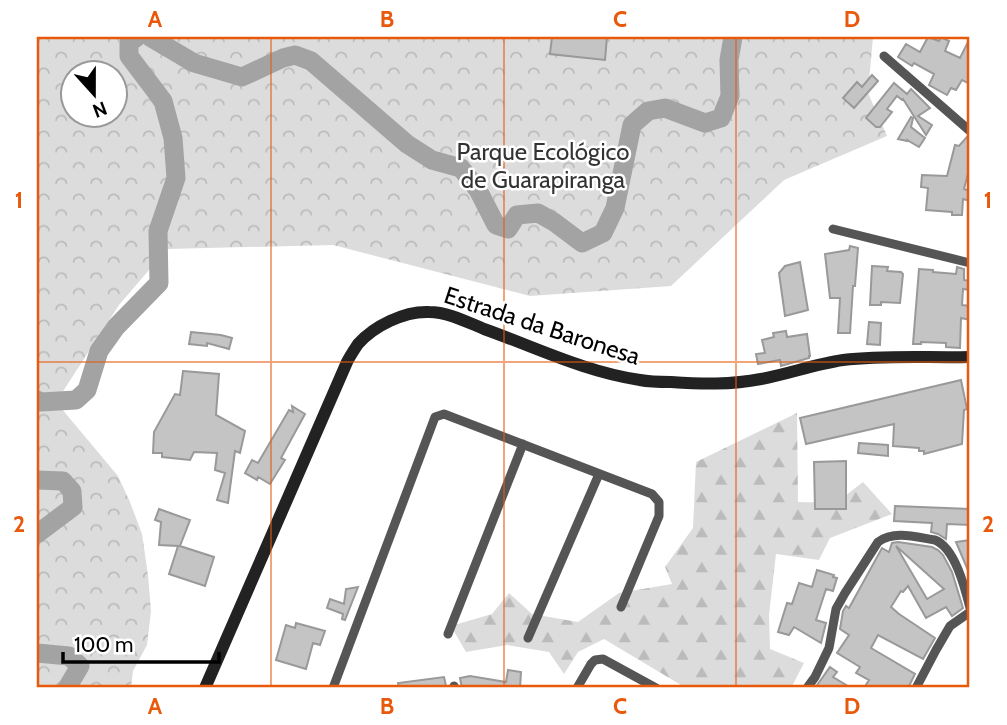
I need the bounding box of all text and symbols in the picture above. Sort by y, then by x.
text: A [148,5,163,33]
text: B [380,5,394,33]
text: C [613,5,627,33]
text: D [844,5,860,33]
north arrow [60,60,130,130]
text: N [90,96,110,123]
park label: Parque Ecológico de Guarapiranga [457,137,629,194]
text: 1 [15,186,23,214]
text: 1 [984,186,992,214]
street label: Estrada da Baronesa [441,280,644,371]
text: 2 [13,510,25,538]
text: 2 [982,510,994,538]
scale bar [63,620,219,664]
text: 100 m [74,632,133,657]
text: A [148,692,163,720]
text: B [380,692,394,720]
text: C [613,692,627,720]
text: D [844,692,860,720]

